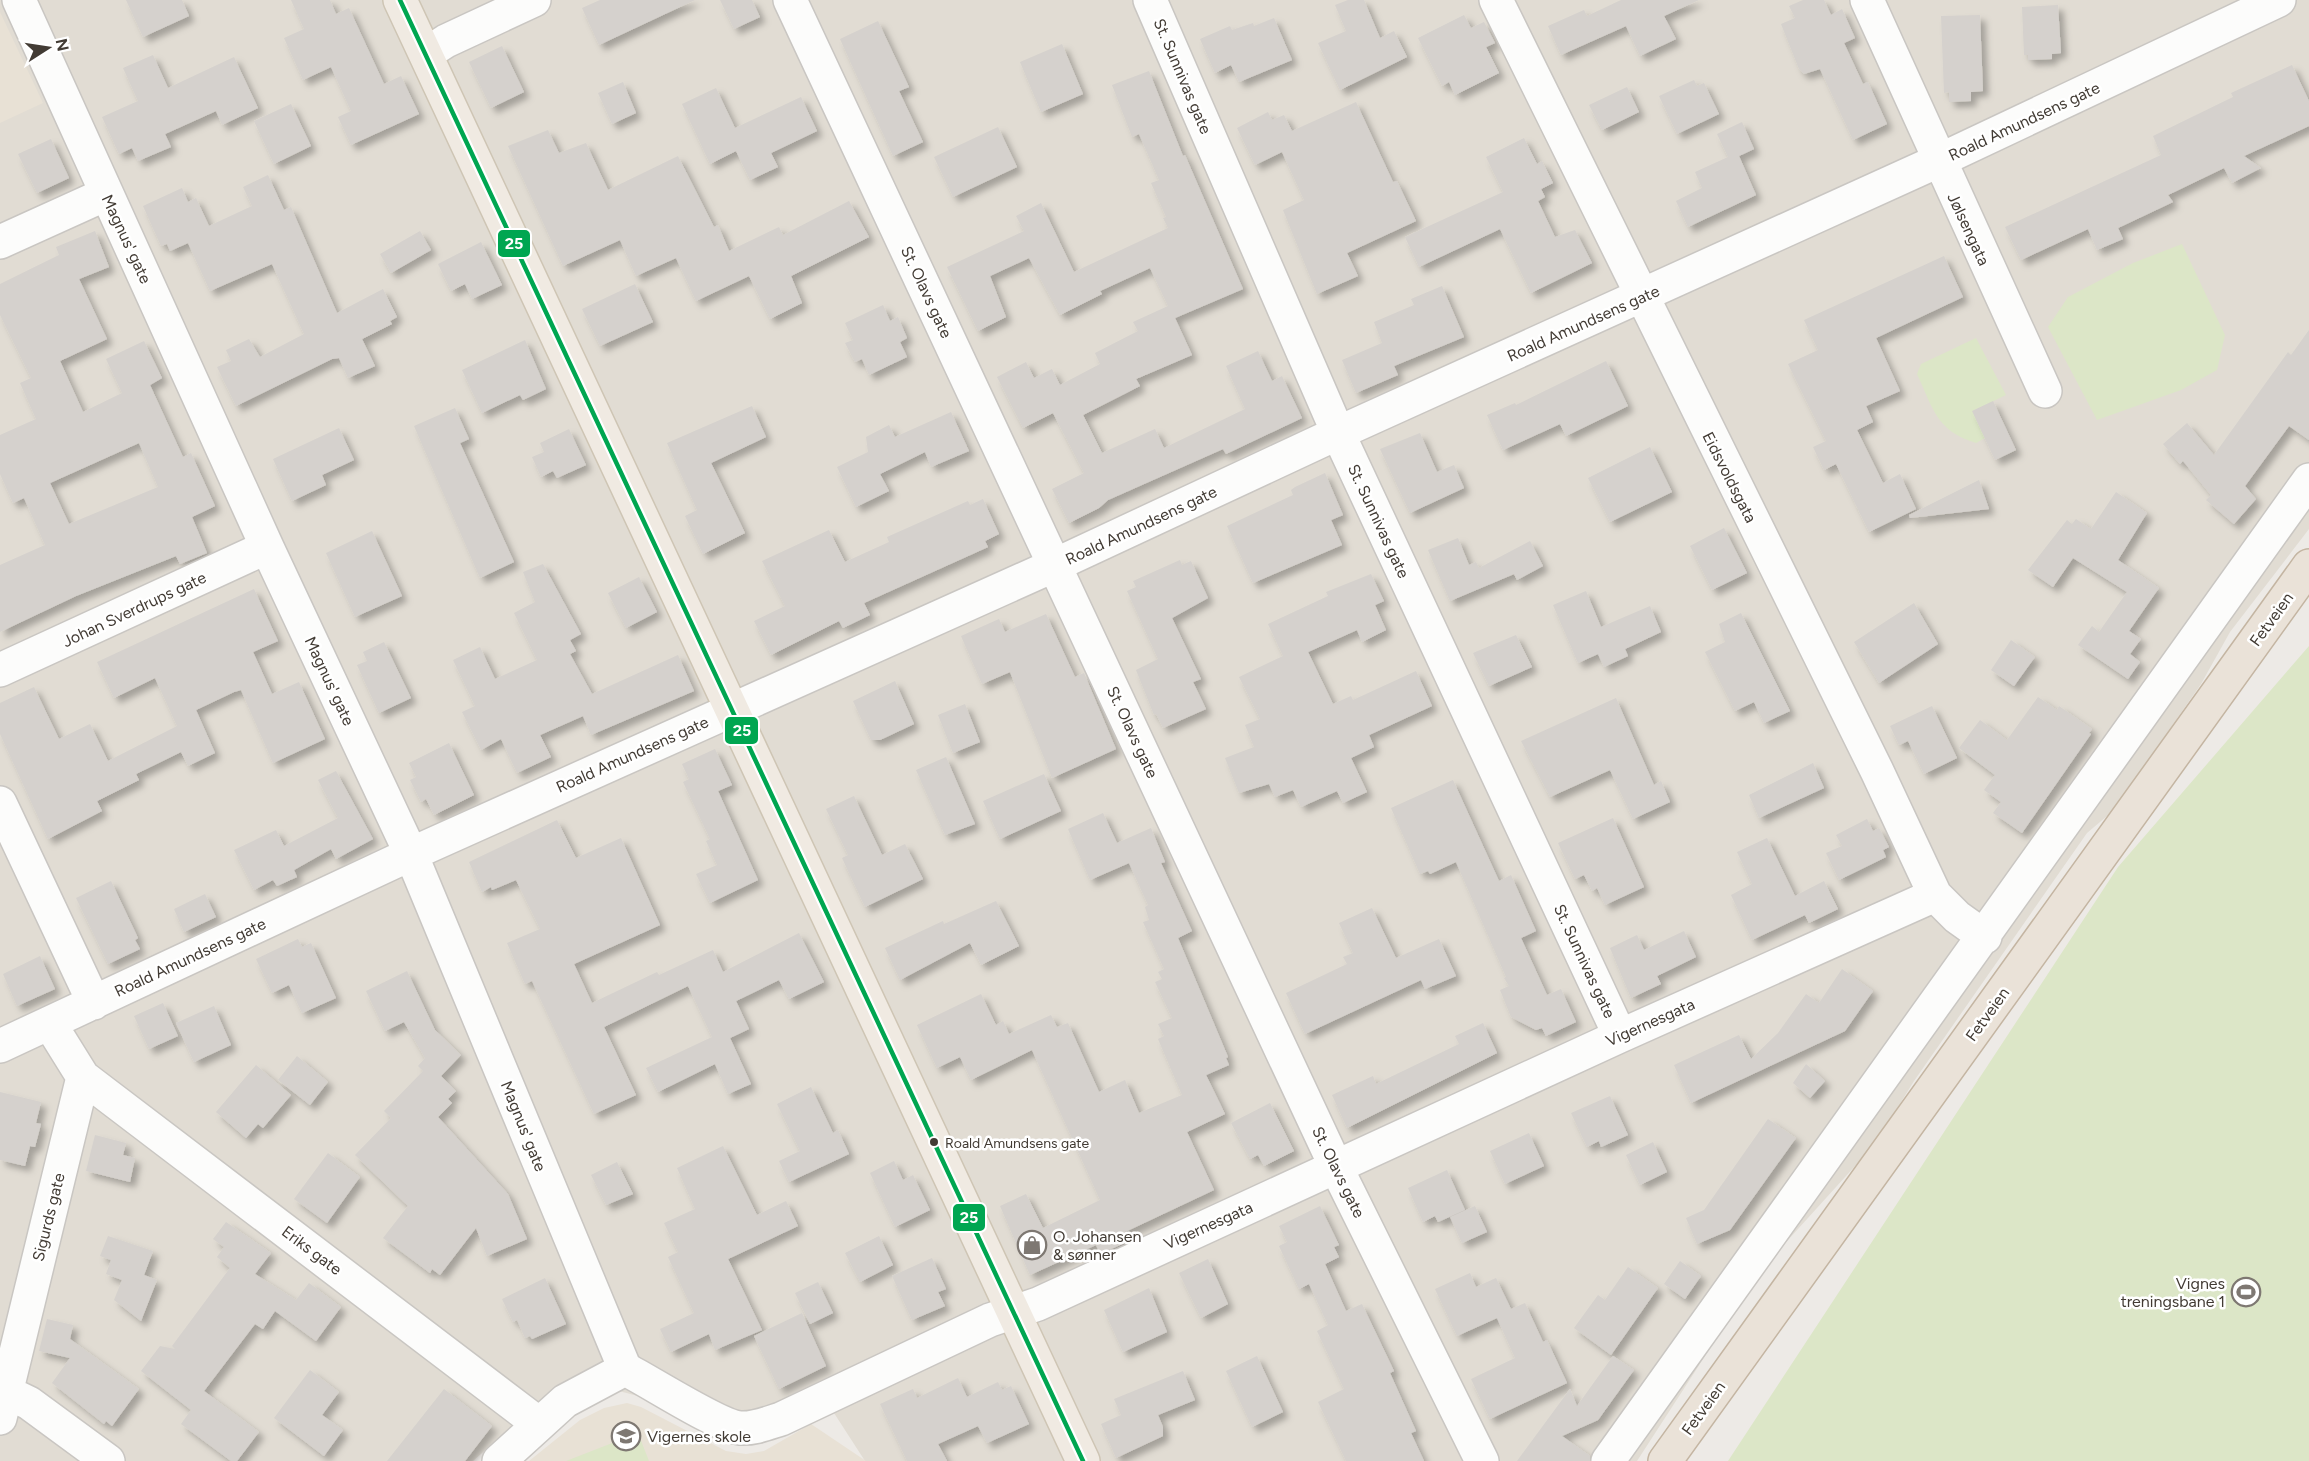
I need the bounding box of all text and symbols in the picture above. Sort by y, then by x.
street label: St. Sunnivas gate [1150,16,1216,137]
north arrow [18,18,78,78]
text: N [52,37,73,53]
street label: Roald Amundsens gate [1946,78,2103,165]
street label: Jølsengata [1943,190,1994,269]
street label: Magnus' gate [98,192,156,287]
line badge: 25 [497,229,531,258]
text: 25 [505,234,523,253]
street label: St. Olavs gate [897,243,956,341]
street label: Roald Amundsens gate [1504,281,1663,366]
street label: Eidsvoldsgata [1699,429,1761,526]
street label: St. Sunnivas gate [1344,461,1413,581]
street label: Roald Amundsens gate [1063,482,1220,569]
street label: Johan Sverdrups gate [59,568,209,651]
street label: Fetveien [2246,589,2297,650]
street label: Magnus' gate [301,634,359,729]
street label: St. Olavs gate [1103,683,1162,781]
street label: Roald Amundsens gate [553,712,712,797]
line badge: 25 [724,716,759,745]
text: 25 [733,721,751,740]
street label: St. Sunnivas gate [1550,901,1619,1021]
street label: Roald Amundsens gate [112,914,269,1001]
street label: Fetveien [1962,984,2013,1045]
street label: Vigernesgata [1603,994,1698,1050]
street label: Magnus' gate [497,1078,550,1174]
street label: St. Olavs gate [1308,1123,1369,1221]
place label: Roald Amundsens gate [945,1135,1090,1152]
marker: Roald Amundsens gate [928,1136,940,1148]
street label: Sigurds gate [28,1171,69,1263]
street label: Vigernesgata [1161,1197,1256,1253]
line badge: 25 [952,1203,986,1232]
text: 25 [960,1208,978,1227]
street label: Eriks gate [278,1222,346,1279]
place label: O. Johansen & sønner [1053,1227,1141,1264]
shop icon: O. Johansen & sønner [1016,1229,1048,1261]
place label: Vignes treningsbane 1 [2121,1274,2225,1311]
sports icon: Vignes treningsbane 1 [2230,1276,2262,1308]
street label: Fetveien [1678,1378,1729,1439]
school or university icon: Vigernes skole [610,1420,642,1452]
place label: Vigernes skole [647,1427,751,1446]

